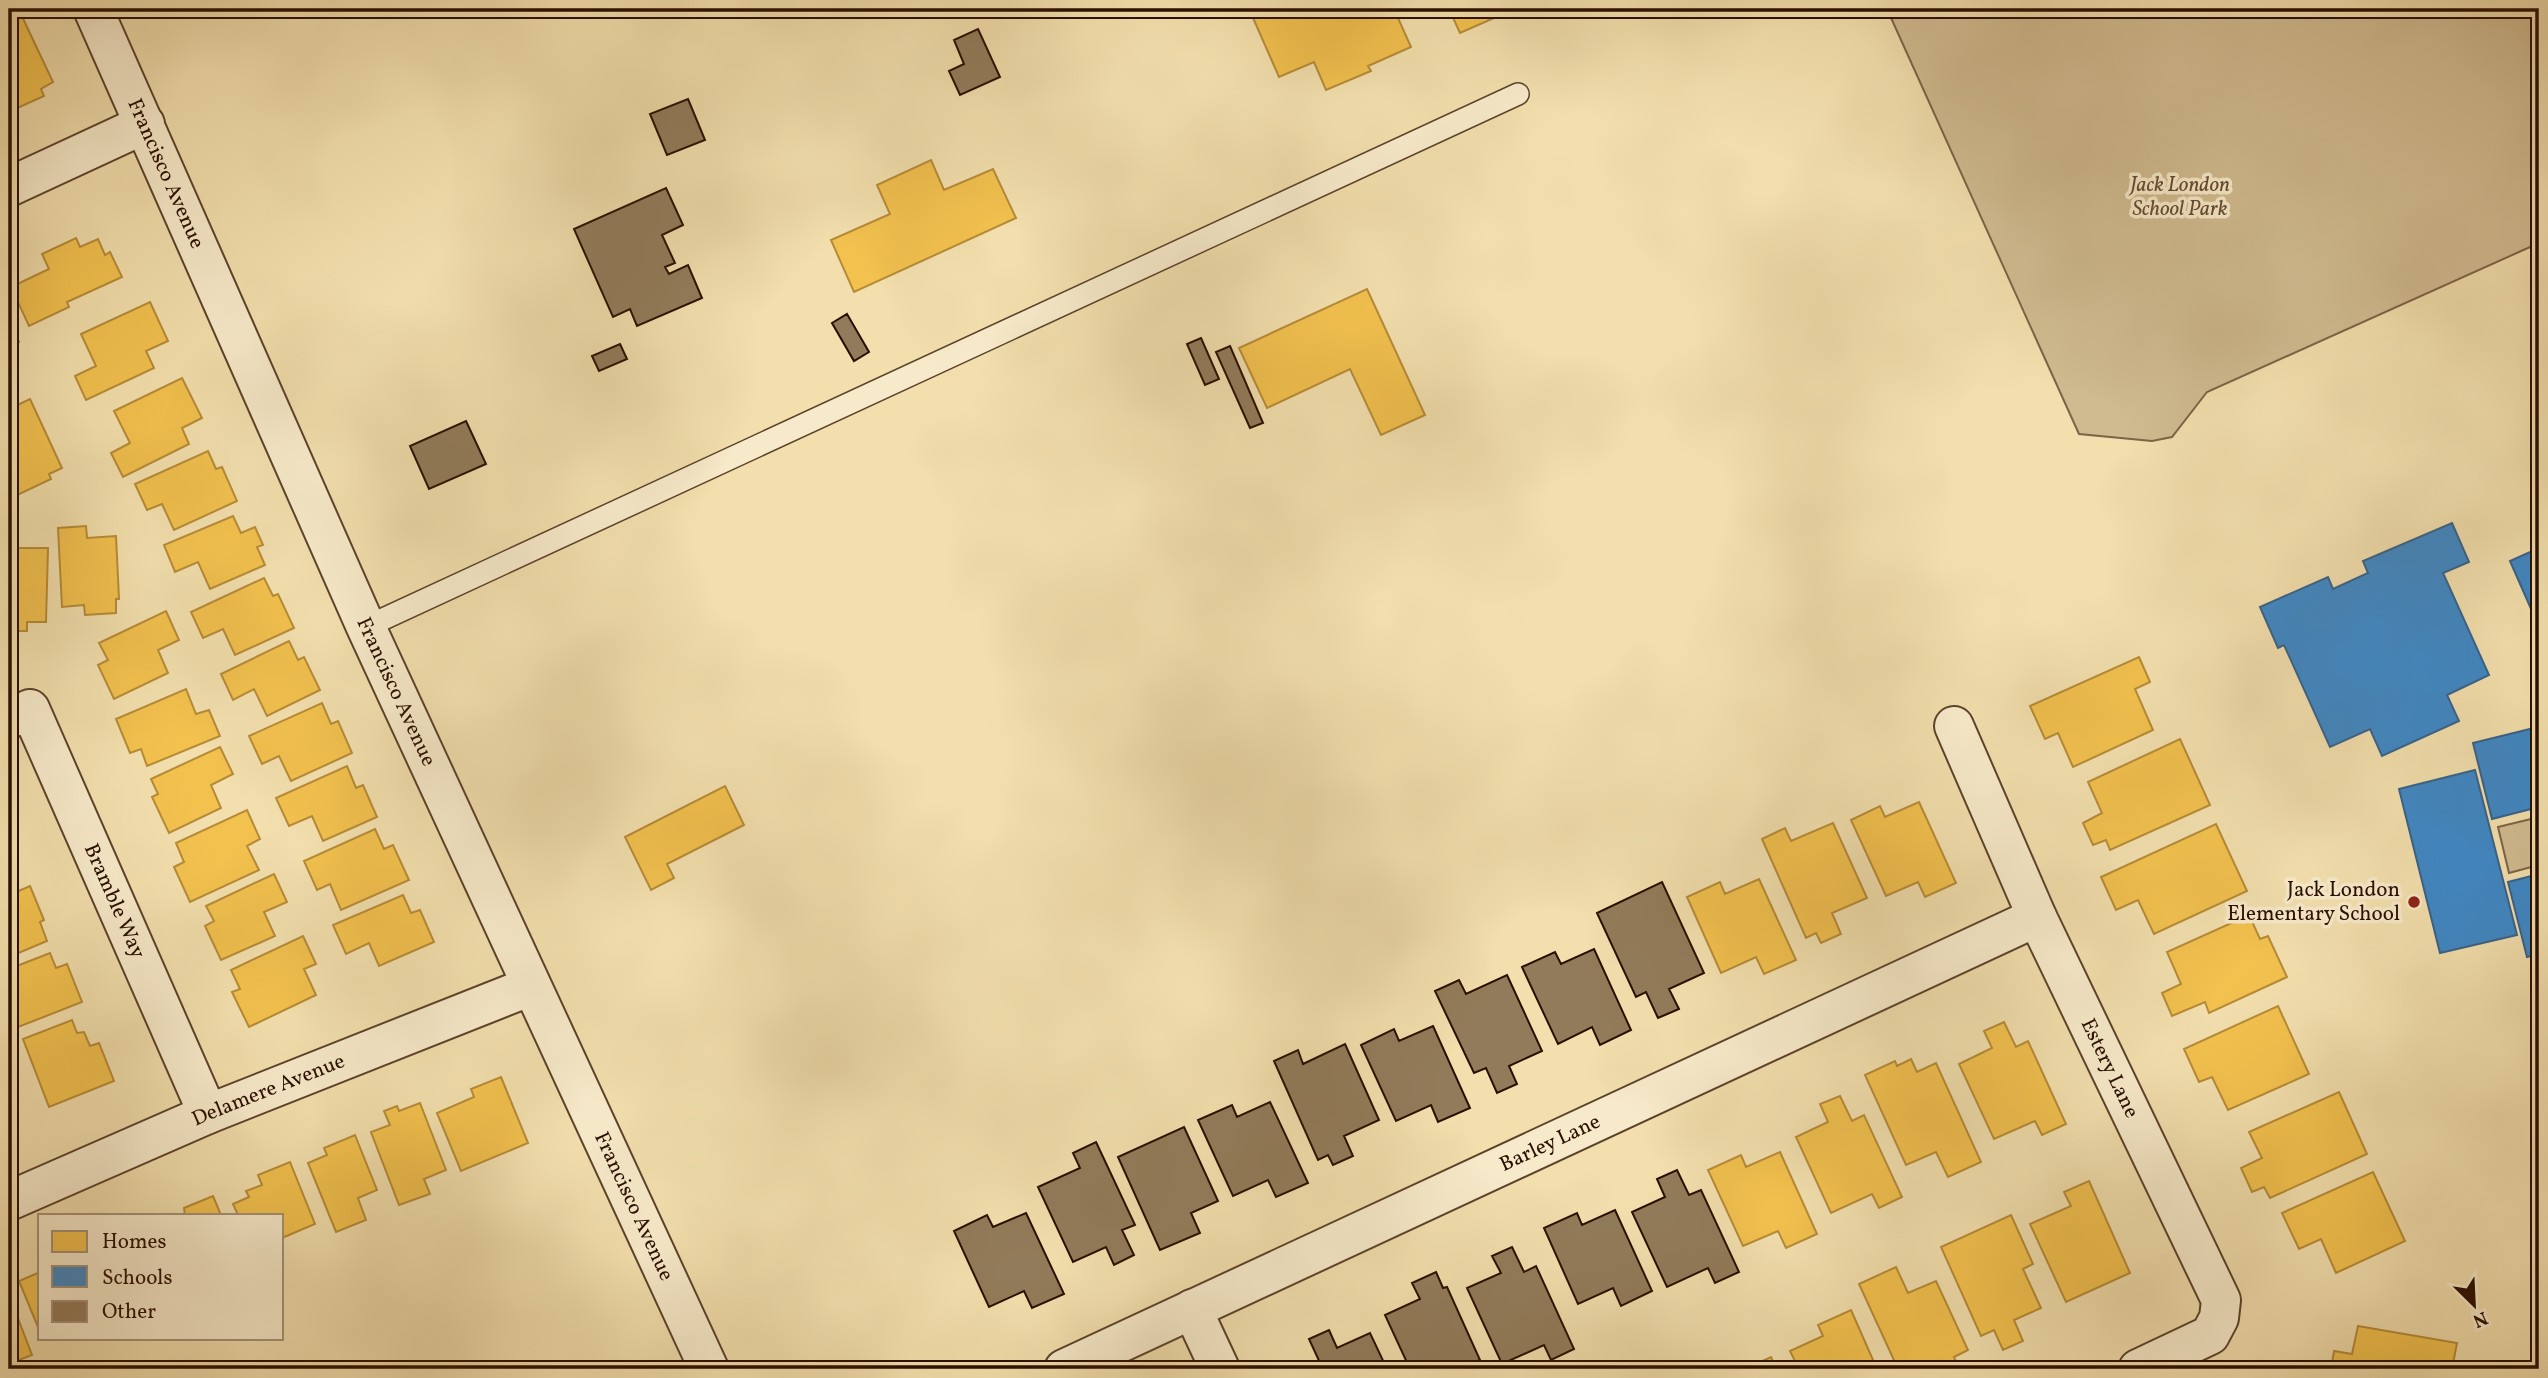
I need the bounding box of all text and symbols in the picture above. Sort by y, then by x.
street label: Francisco Avenue [120,94,212,253]
park label: Jack London School Park [2128,171,2230,224]
street label: Francisco Avenue [349,613,443,771]
street label: Bramble Way [76,839,153,964]
place label: Jack London Elementary School [2227,876,2400,929]
marker: Jack London Elementary School [2406,894,2422,910]
street label: Estery Lane [2073,1014,2146,1123]
street label: Delamere Avenue [187,1047,349,1134]
street label: Barley Lane [1495,1107,1605,1179]
street label: Francisco Avenue [587,1127,681,1286]
legend [38,1214,284,1340]
text: Homes [102,1228,167,1257]
text: Schools [102,1264,172,1293]
north arrow [2440,1270,2510,1340]
text: Other [102,1298,156,1327]
text: N [2468,1304,2492,1333]

